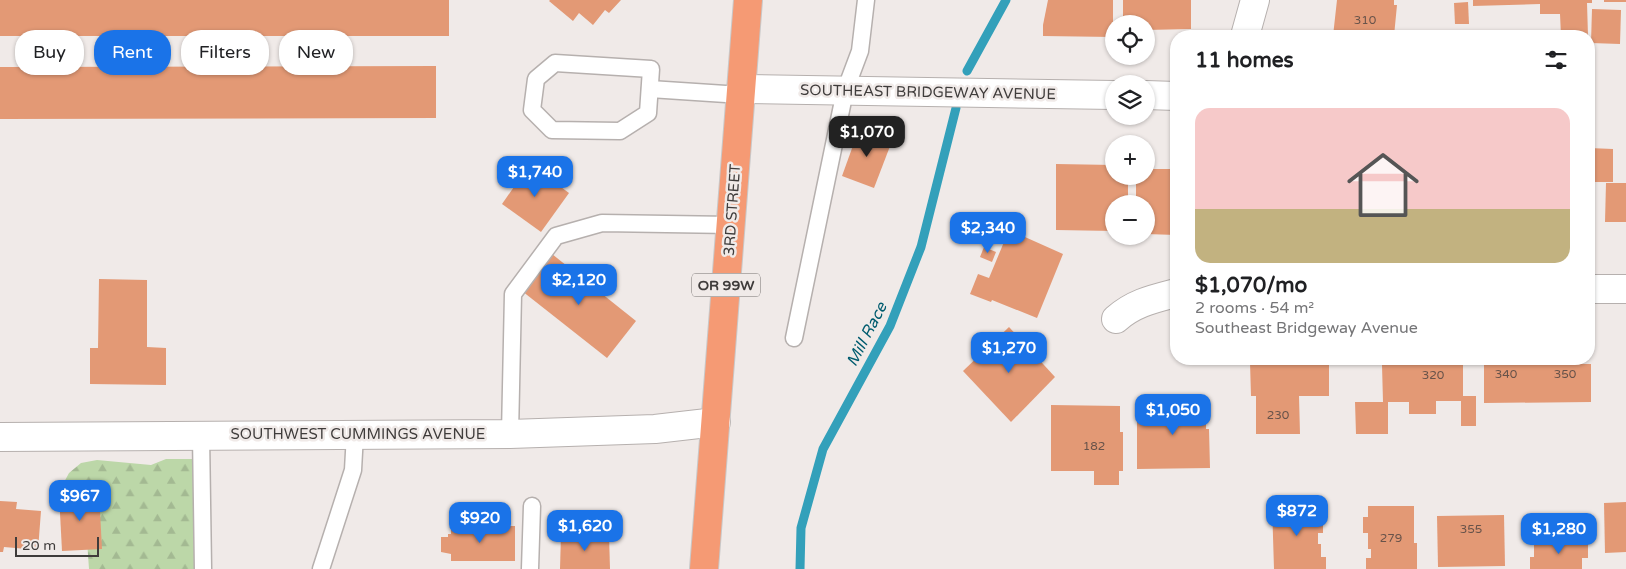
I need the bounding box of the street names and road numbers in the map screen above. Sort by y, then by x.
street label: SOUTHEAST BRIDGEWAY AVENUE [800,81,1056,103]
street label: 3RD STREET [720,163,744,257]
road number: OR 99W [692,274,760,296]
street label: SOUTHWEST CUMMINGS AVENUE [231,425,485,443]

